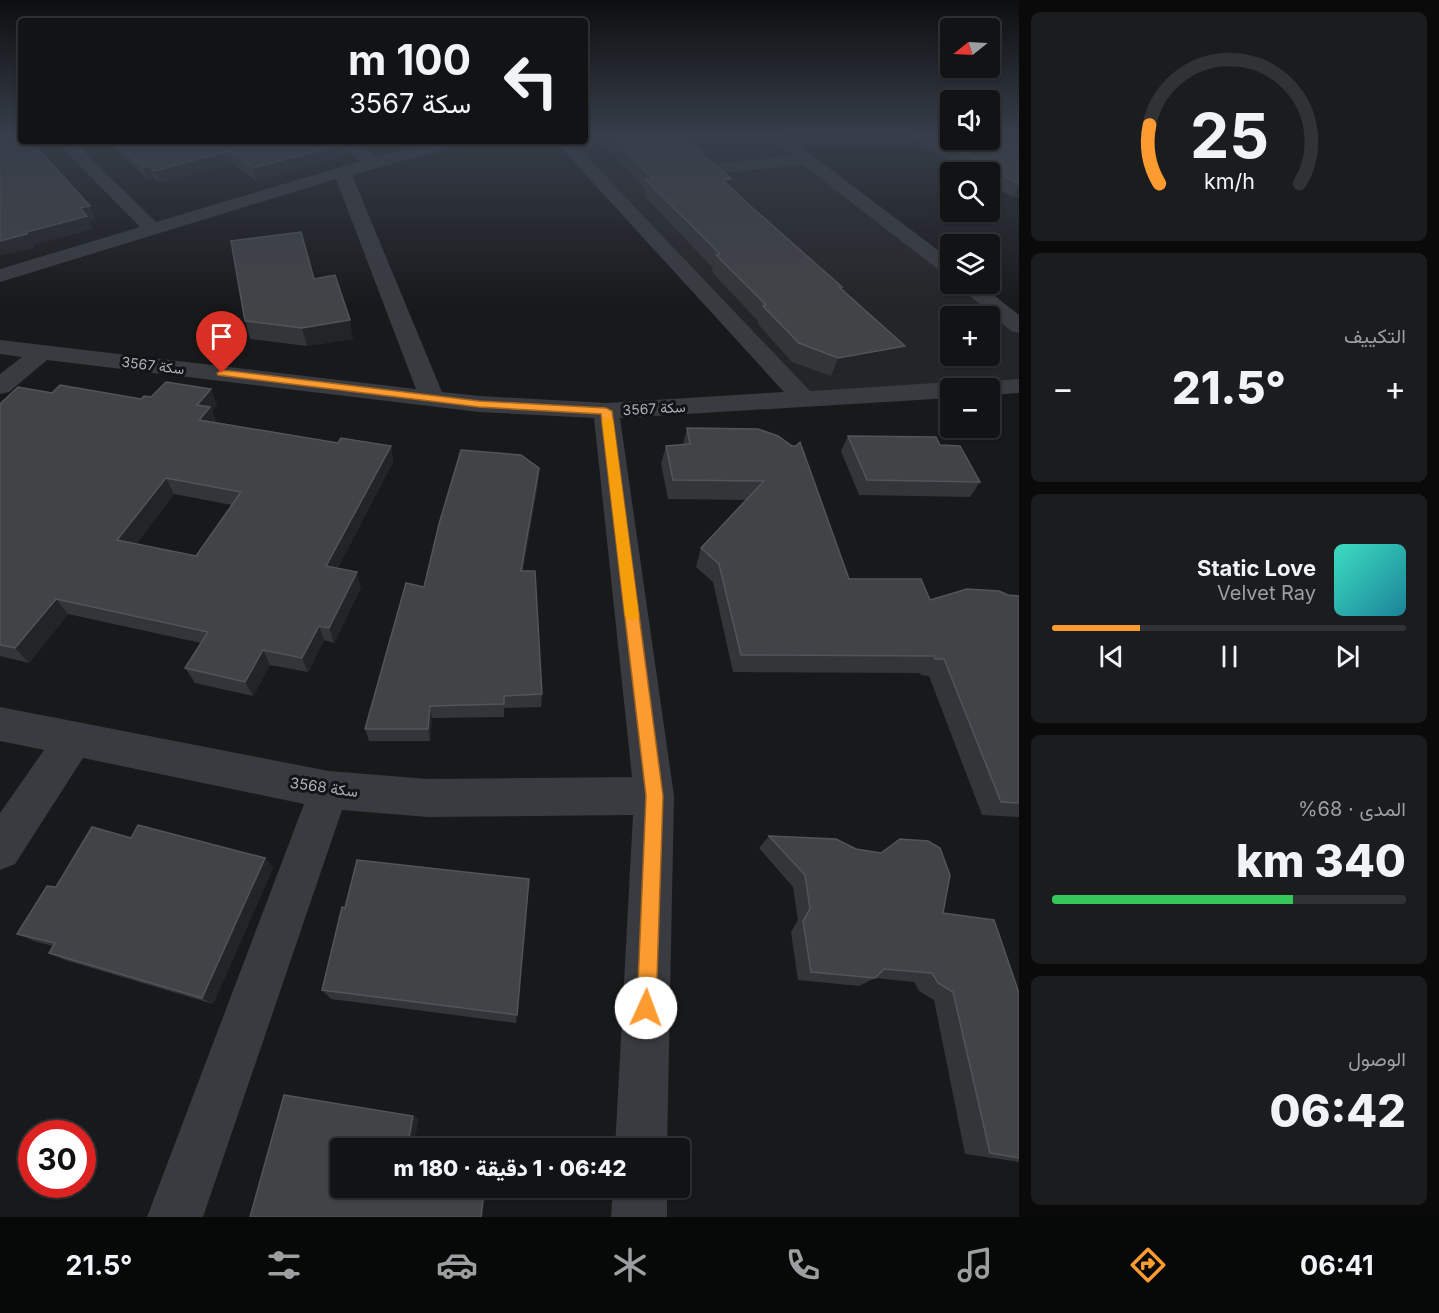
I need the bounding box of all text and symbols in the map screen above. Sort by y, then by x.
north arrow [940,18,1000,78]
map controls [940,18,1000,438]
text: 100 m [348,34,471,85]
icon: left [492,42,570,120]
text: سكة 3567 [349,87,471,120]
button: sound [940,90,1000,150]
text: 25 [1189,98,1269,173]
button: search [940,162,1000,222]
text: km/h [1204,168,1254,194]
button: layers [940,234,1000,294]
button: + [940,306,1000,366]
pin [196,311,247,373]
icon: arrive [205,320,238,353]
text: التكييف [1344,324,1406,348]
street label: سكة 3567 [121,353,185,377]
text: 21.5° [1172,360,1286,415]
text: − [1052,368,1074,408]
text: + [1384,368,1406,408]
button: − [940,378,1000,438]
street label: سكة 3567 [622,398,686,418]
text: Static Love [1197,555,1316,581]
text: Velvet Ray [1217,581,1316,605]
icon: previous [1095,640,1128,673]
icon: pause [1213,640,1246,673]
icon: next [1331,640,1364,673]
street label: سكة 3568 [289,773,359,801]
text: المدى · 68% [1298,797,1406,821]
text: 340 km [1236,833,1406,888]
position arrow [614,976,678,1040]
text: الوصول [1348,1047,1406,1071]
text: 06:42 [1270,1083,1406,1138]
speed limit sign: 30 [18,1120,96,1198]
text: 06:42 · 1 دقيقة · 180 m [394,1155,626,1181]
icon: filters [263,1244,305,1286]
icon: car [436,1244,478,1286]
icon: climate [609,1244,651,1286]
icon: phone [782,1244,824,1286]
icon: music [954,1244,996,1286]
icon: directions [1127,1244,1169,1286]
text: 21.5° [65,1249,133,1282]
text: 06:41 [1300,1249,1374,1282]

